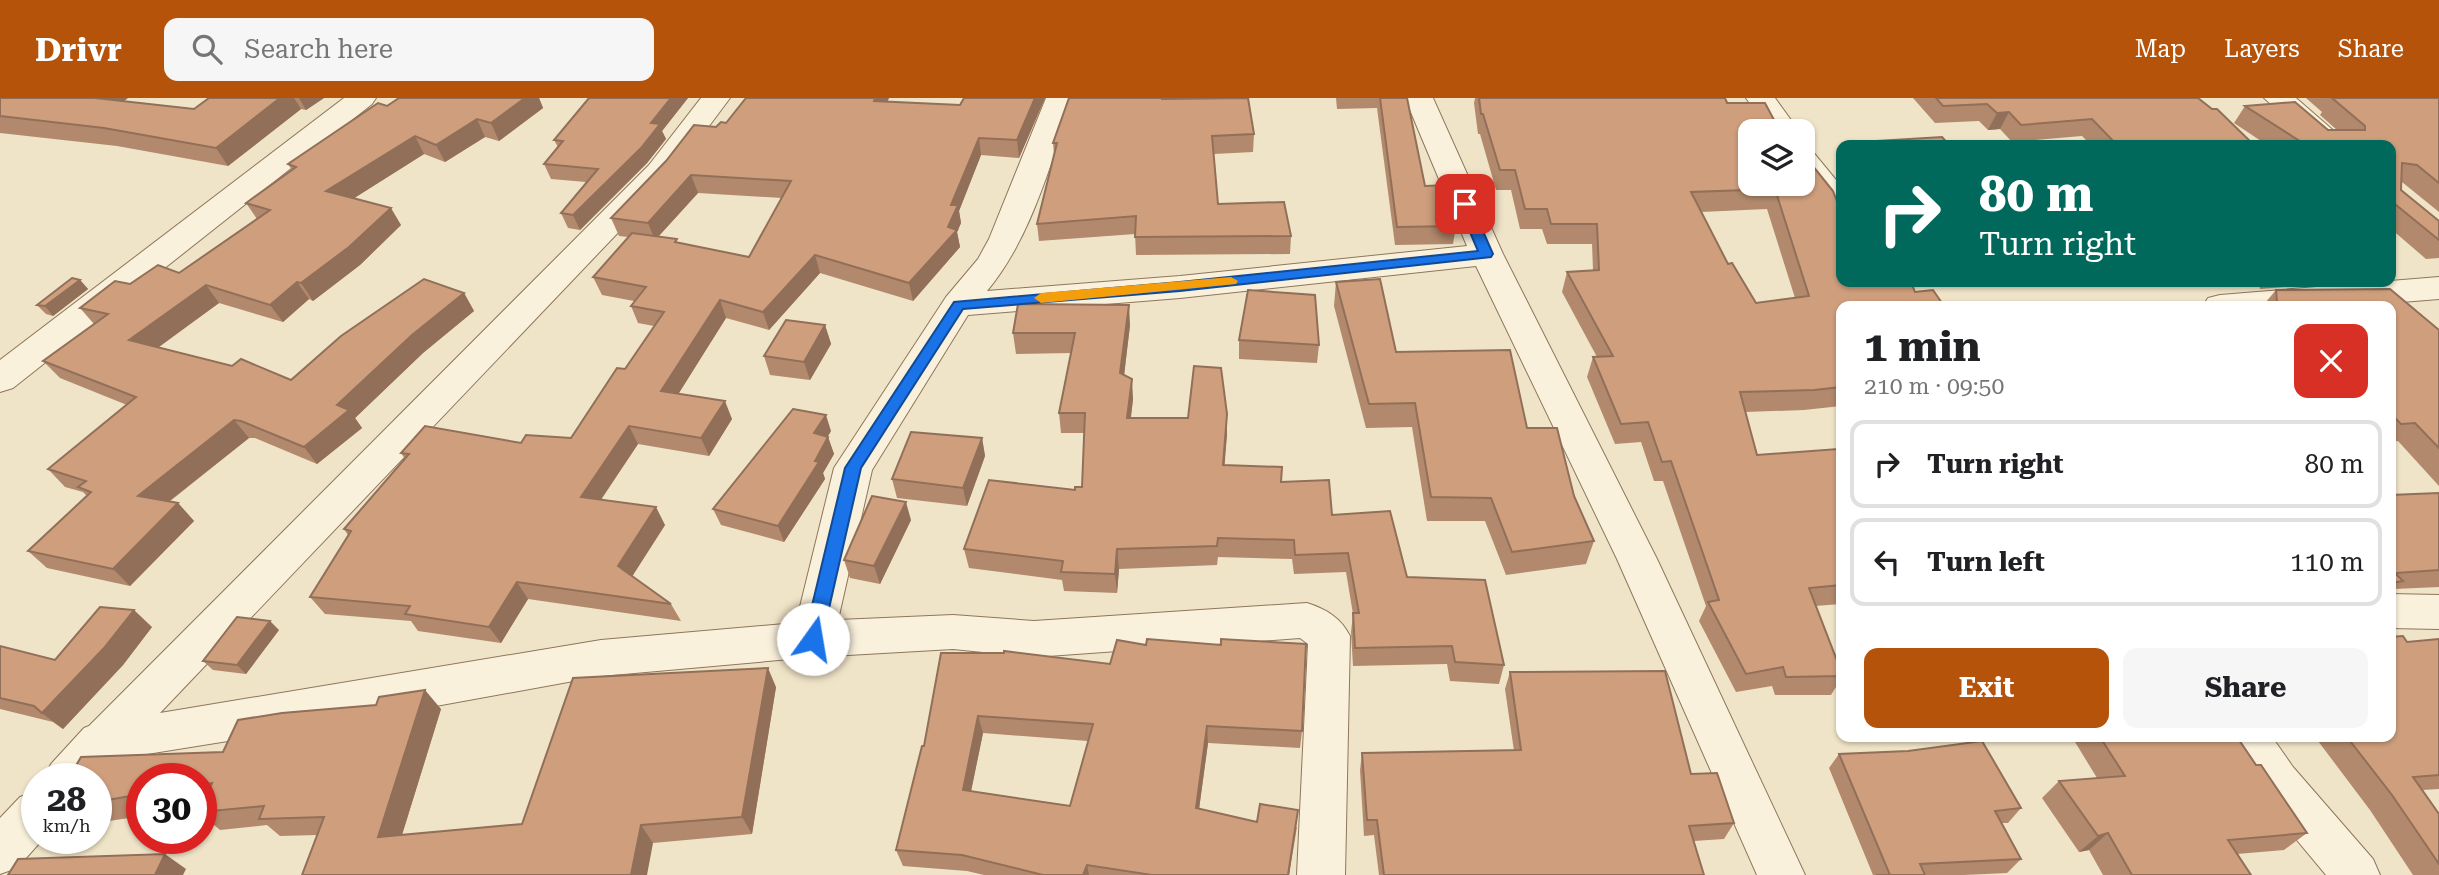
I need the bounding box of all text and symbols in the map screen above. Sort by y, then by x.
search box [164,18,654,81]
text: Drivr [35,30,122,69]
icon: search [188,30,226,68]
text: Search here [244,34,393,64]
text: Map [2135,35,2186,63]
text: Layers [2224,35,2300,63]
text: Share [2338,35,2404,63]
map controls [1738,119,1815,196]
button: layers [1738,119,1815,196]
text: 80 m [1979,166,2094,223]
icon: right [1864,168,1955,259]
pin [1435,174,1495,234]
icon: arrive [1446,185,1484,223]
text: Turn right [1979,225,2136,263]
text: 1 min [1864,322,1981,371]
button: close [2294,324,2368,398]
text: 210 m · 09:50 [1864,373,2004,400]
icon: right [1868,445,1906,483]
text: Turn right [1927,449,2063,479]
text: 80 m [2305,449,2364,479]
icon: left [1868,543,1906,581]
text: Turn left [1927,547,2045,577]
text: 110 m [2290,547,2364,577]
position arrow [776,602,850,676]
button: Exit [1864,648,2109,728]
button: Share [2123,648,2368,728]
speed limit sign: 30 [126,763,217,854]
text: 28 [47,779,86,820]
text: km/h [42,815,91,836]

